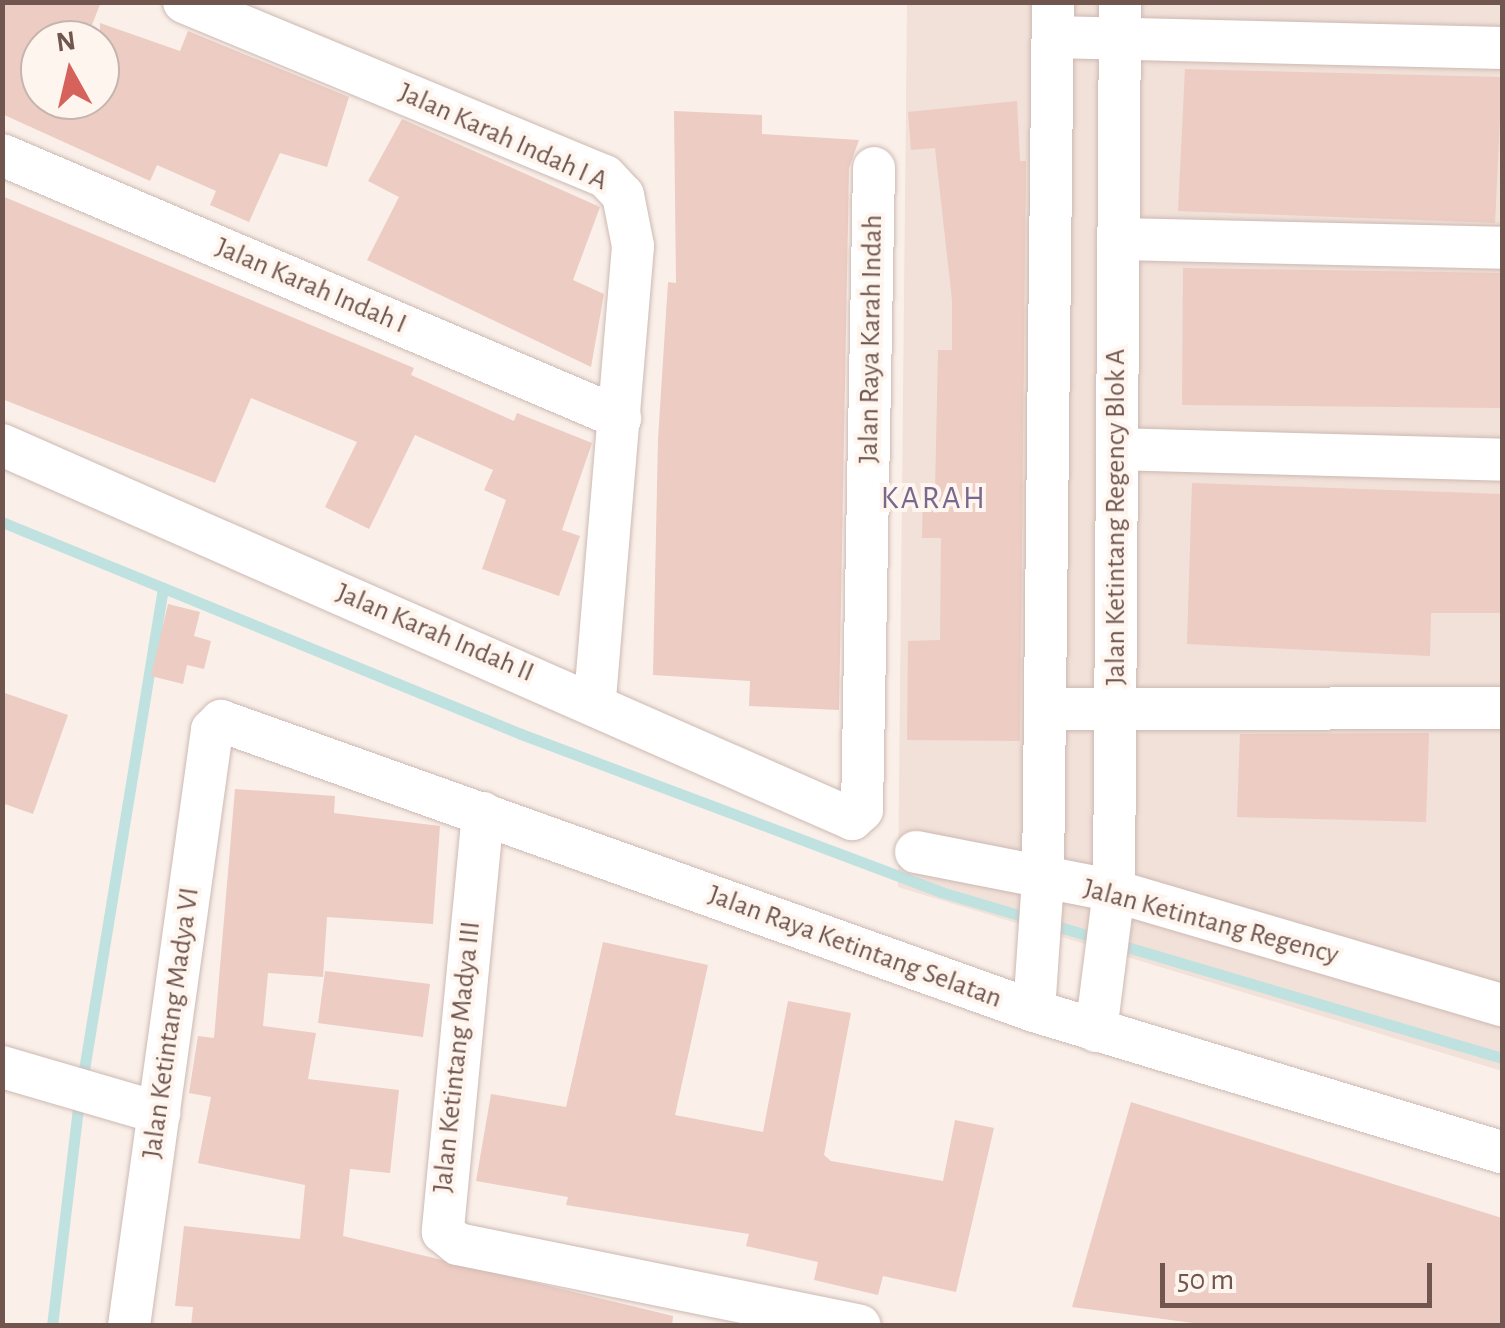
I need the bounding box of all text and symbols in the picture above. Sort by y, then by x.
north arrow [20,20,120,120]
text: N [55,27,78,57]
street label: Jalan Karah Indah I A [393,76,613,198]
street label: Jalan Raya Karah Indah [852,214,890,464]
street label: Jalan Karah Indah I [211,231,411,341]
street label: Jalan Ketintang Regency Blok A [1099,349,1133,685]
district label: KARAH [881,479,987,517]
street label: Jalan Karah Indah II [331,576,539,690]
street label: Jalan Ketintang Regency [1080,872,1342,972]
street label: Jalan Raya Ketintang Selatan [704,878,1006,1016]
street label: Jalan Ketintang Madya VI [135,885,207,1161]
street label: Jalan Ketintang Madya III [426,920,488,1194]
scale bar [1165,1243,1438,1305]
text: 50 m [1177,1265,1234,1295]

